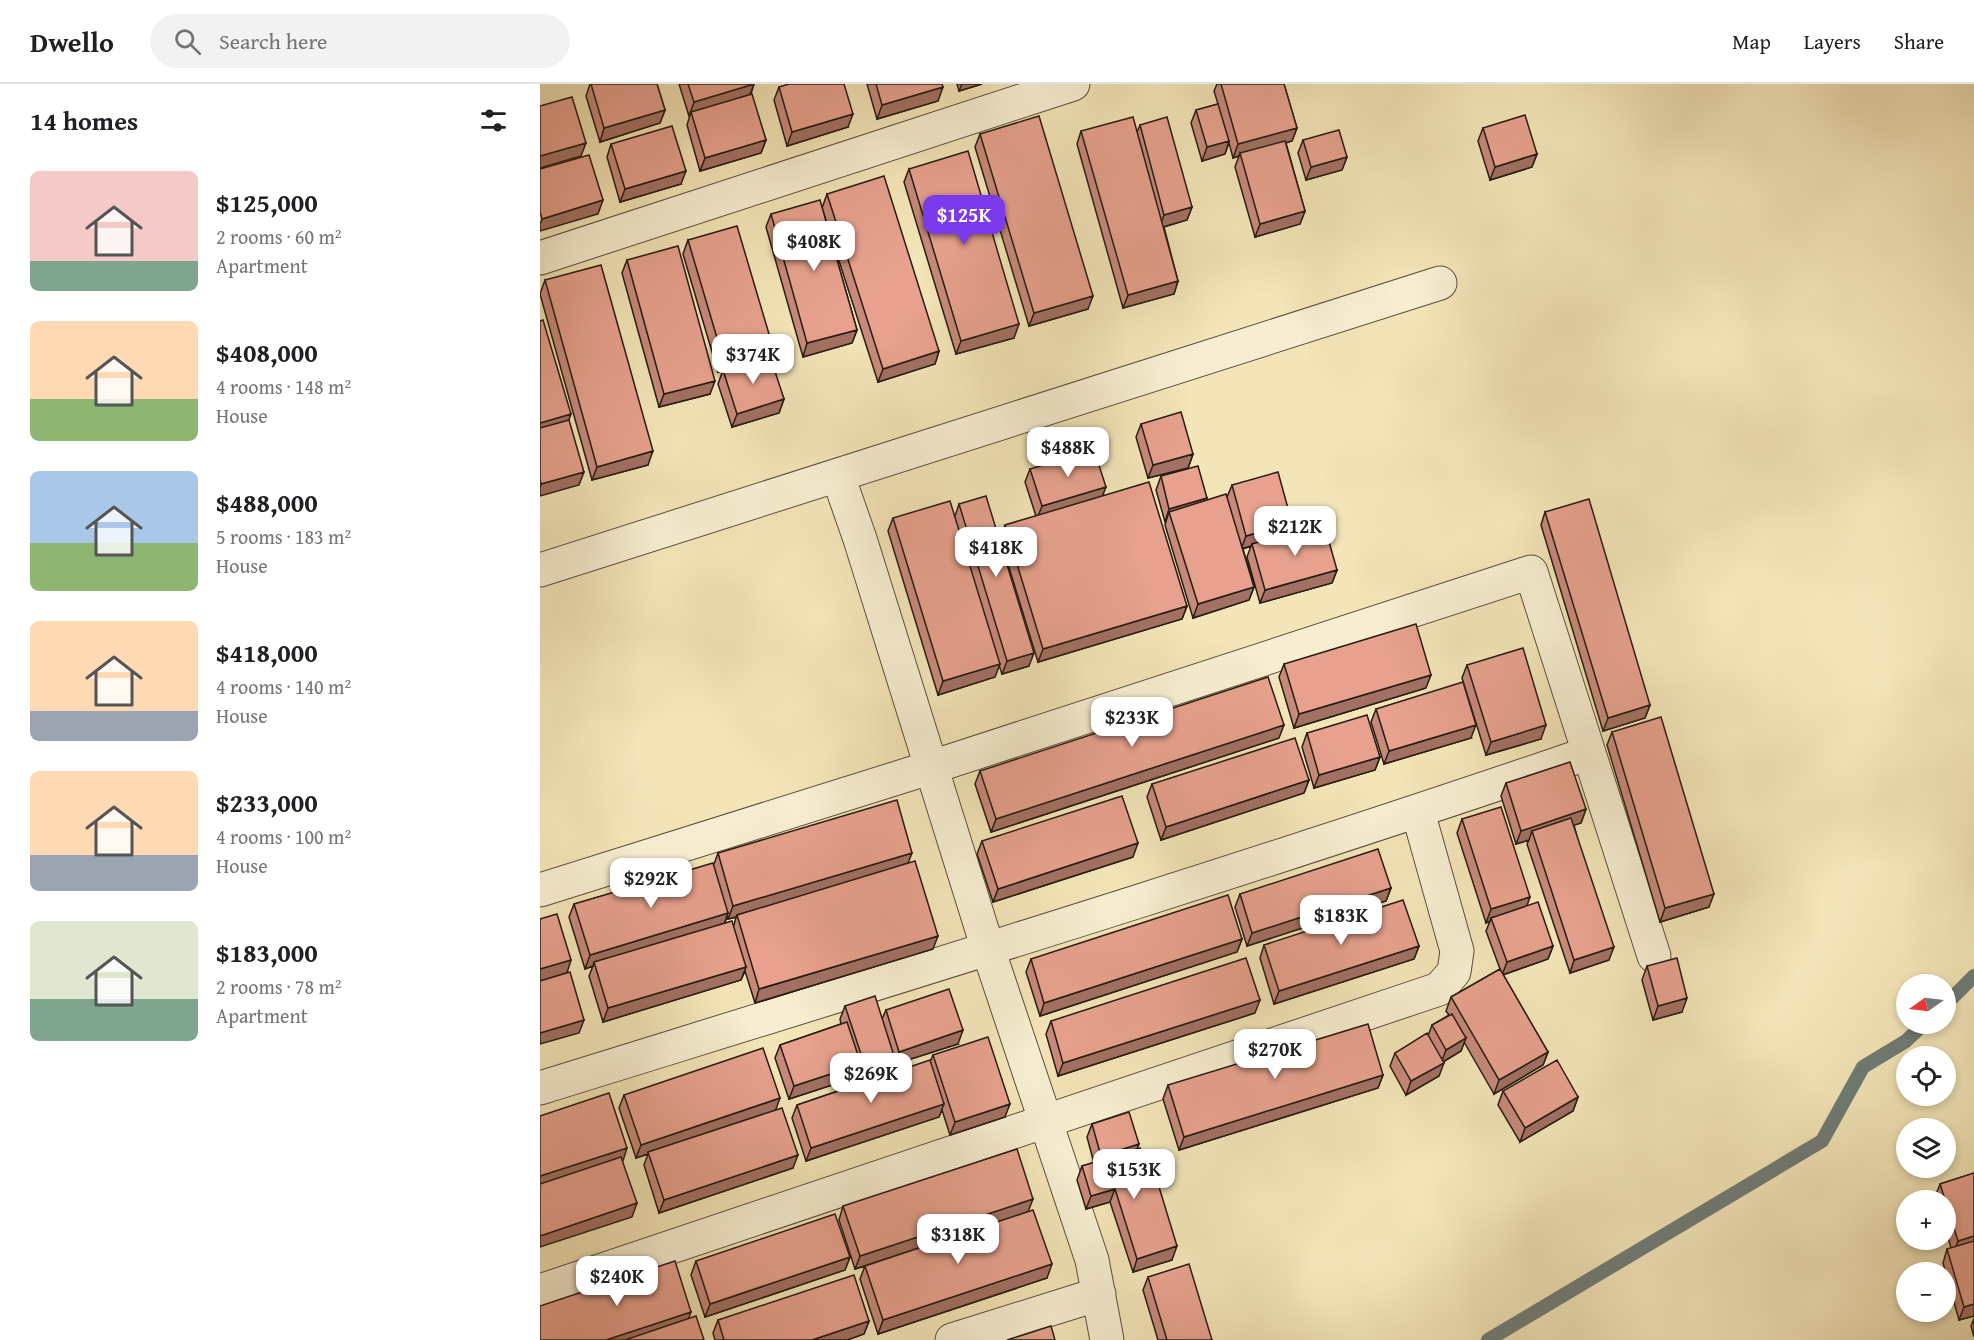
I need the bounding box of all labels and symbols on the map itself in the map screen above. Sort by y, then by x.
pin: $125K [922,195,1006,246]
pin: $408K [772,221,856,272]
pin: $374K [711,334,795,385]
pin: $488K [1026,427,1110,478]
pin: $212K [1253,506,1337,557]
pin: $418K [954,527,1038,578]
pin: $233K [1090,697,1174,748]
pin: $292K [609,858,693,909]
pin: $183K [1299,895,1383,946]
north arrow [1896,974,1956,1034]
pin: $270K [1233,1029,1317,1080]
pin: $269K [829,1053,913,1104]
pin: $153K [1092,1149,1176,1200]
pin: $318K [916,1214,1000,1265]
pin: $240K [575,1256,659,1307]

